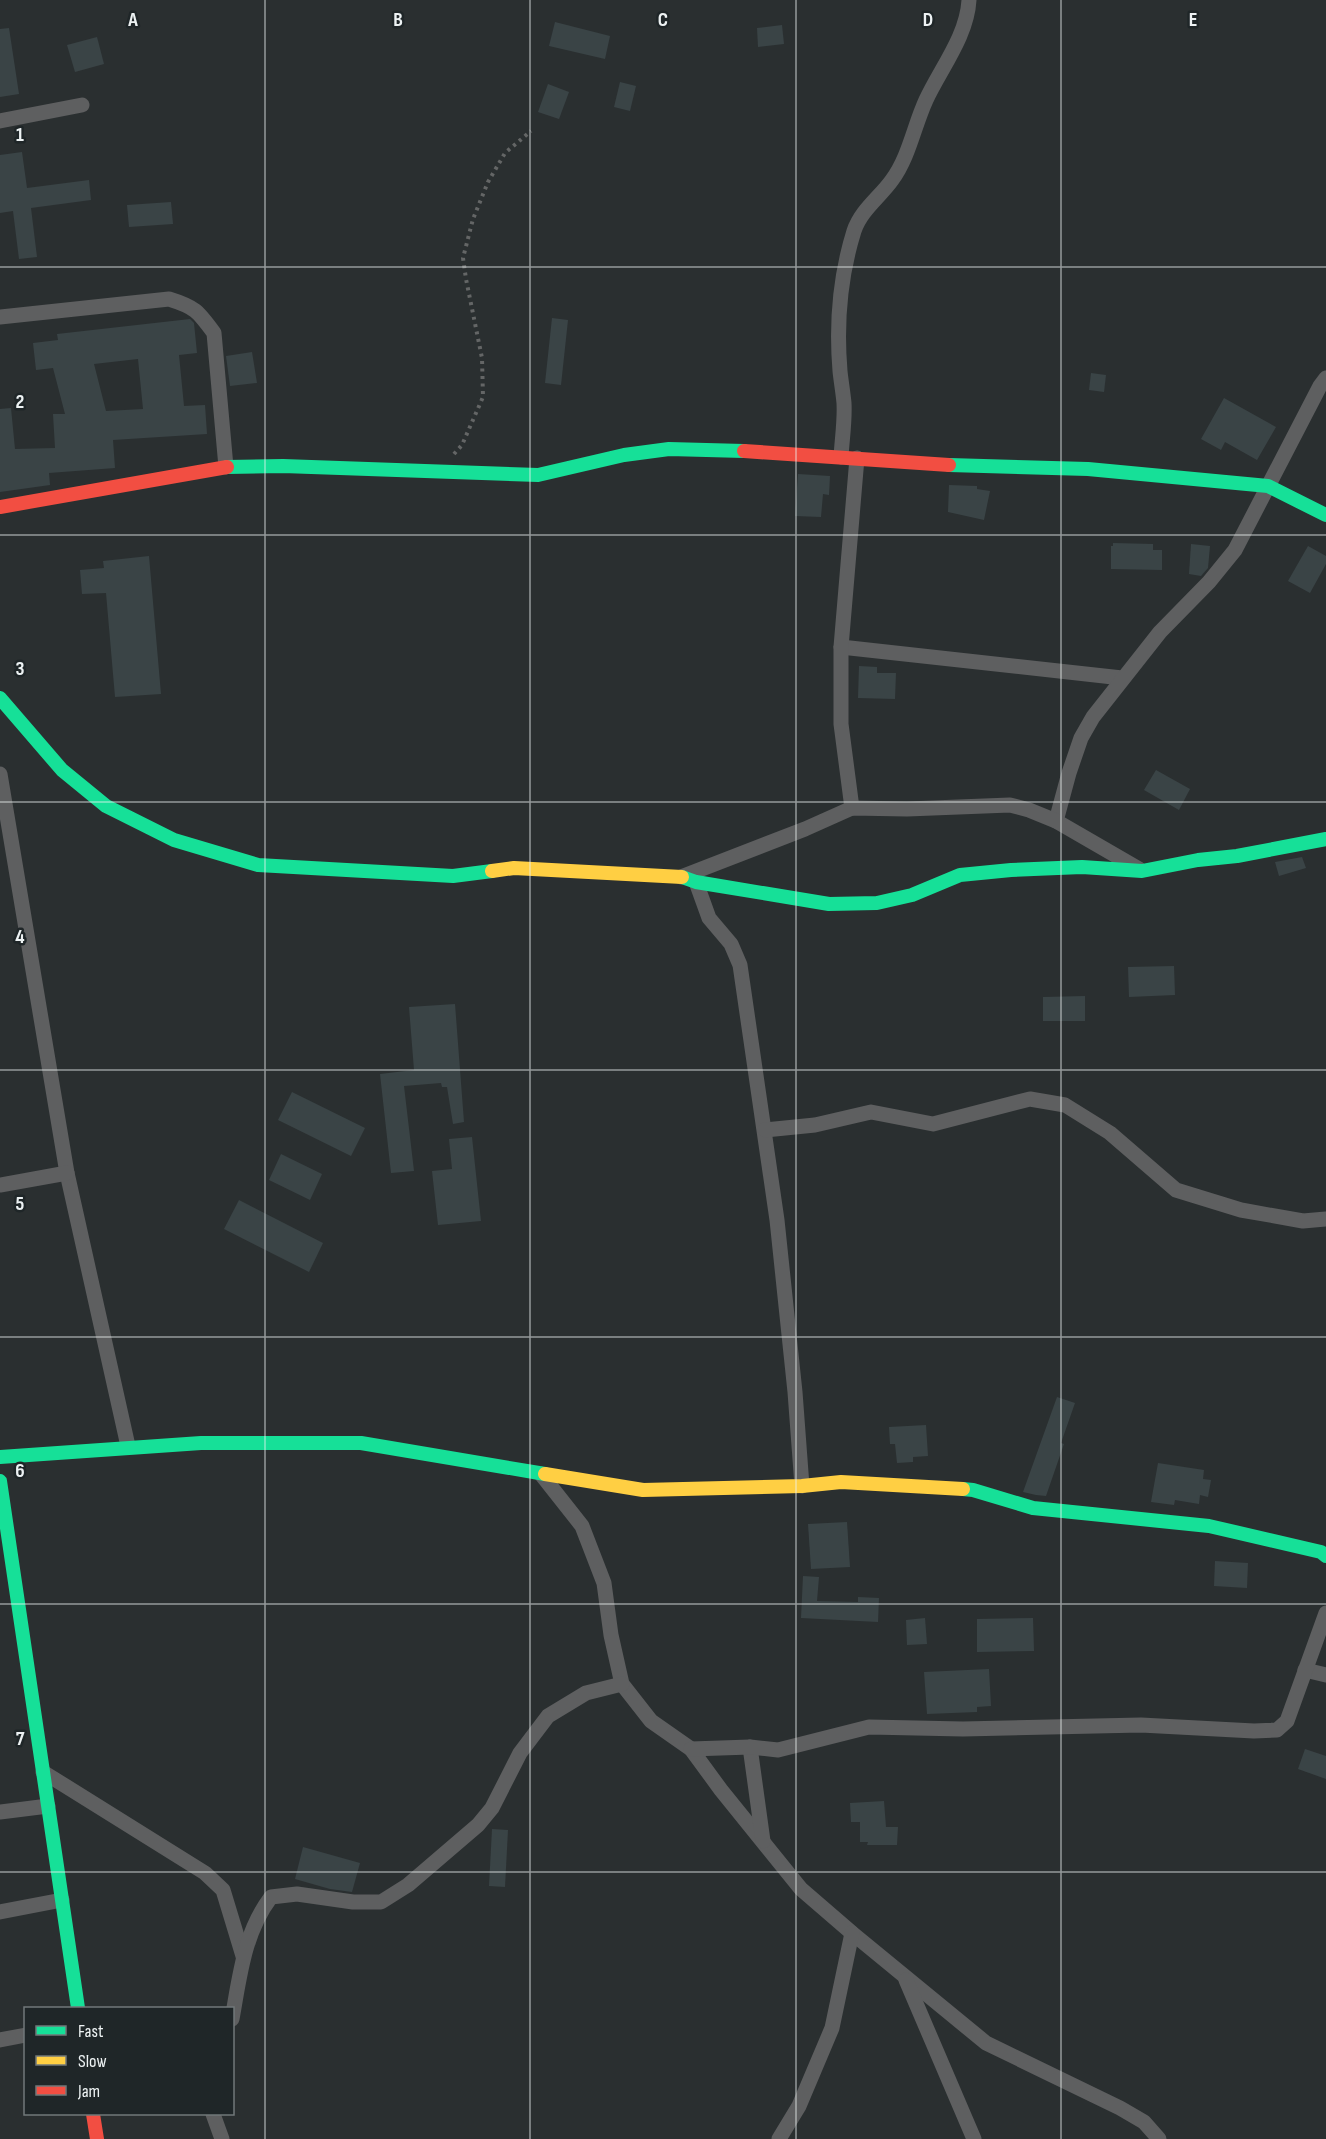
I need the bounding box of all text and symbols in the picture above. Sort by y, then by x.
text: A [127,8,138,32]
text: B [393,8,403,32]
text: C [658,8,668,32]
text: D [923,8,933,32]
text: E [1189,8,1197,32]
text: 1 [16,123,24,147]
text: 2 [16,390,24,414]
text: 3 [16,657,25,681]
text: 4 [15,925,25,949]
text: 5 [16,1192,25,1216]
text: 6 [15,1459,25,1483]
text: 7 [16,1727,25,1751]
legend [24,2007,234,2115]
text: Fast [78,2021,104,2042]
text: Slow [78,2051,107,2072]
text: Jam [77,2081,100,2102]

